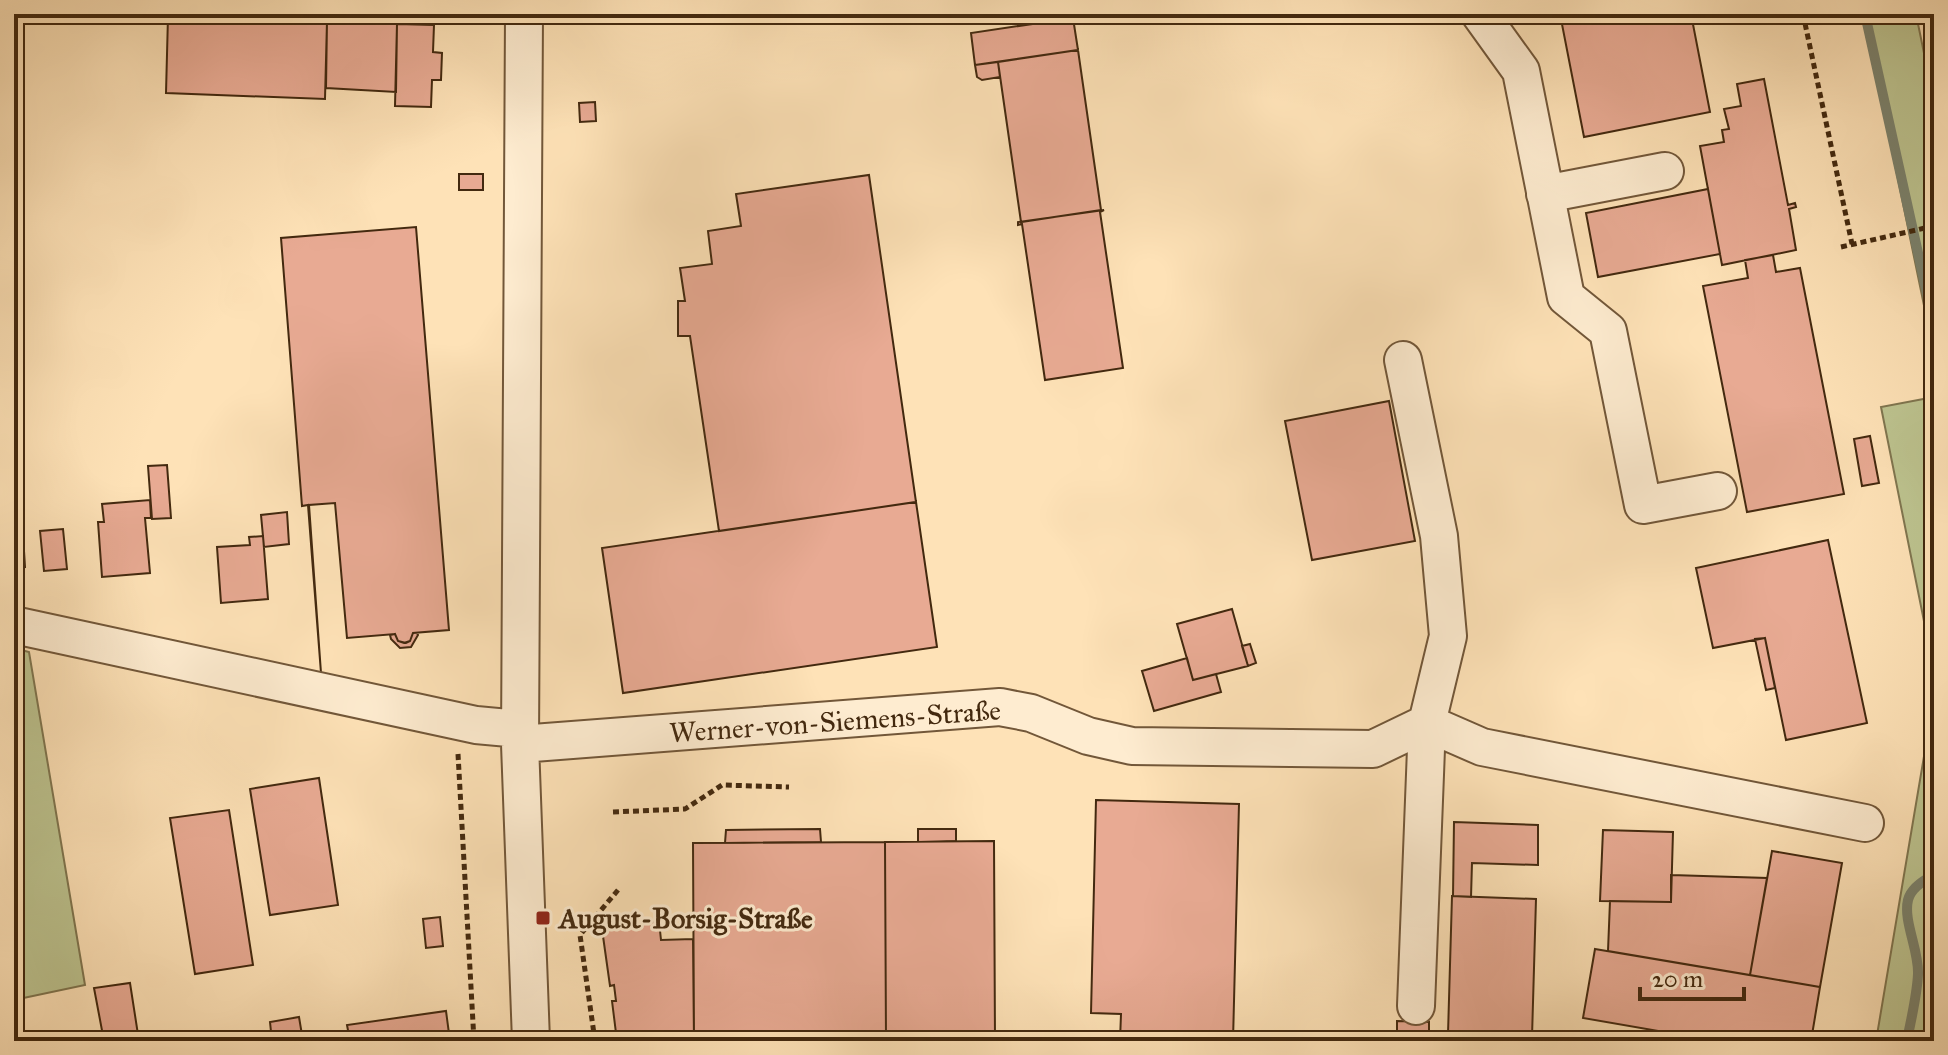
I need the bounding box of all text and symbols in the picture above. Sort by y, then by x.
street label: Werner-von-Siemens-Straße [668,692,1002,751]
place label: August-Borsig-Straße [557,901,813,936]
marker: August-Borsig-Straße [534,909,552,927]
scale bar [1640,951,1744,1001]
text: 20 m [1652,964,1703,994]

